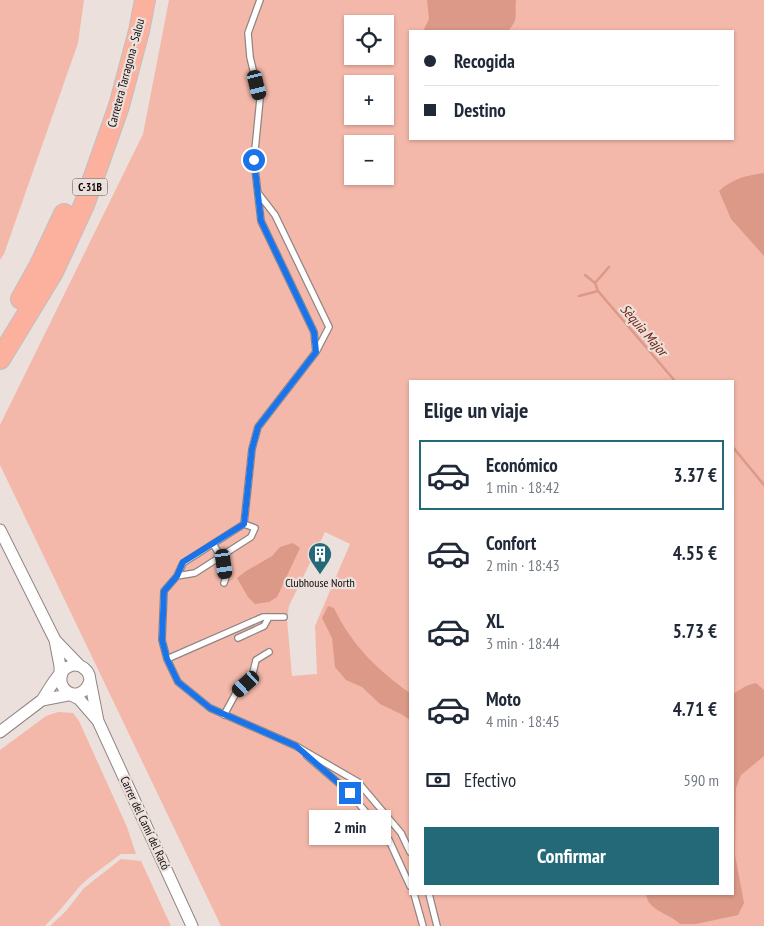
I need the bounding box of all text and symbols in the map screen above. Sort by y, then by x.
map controls [344,15,394,185]
button: locate [344,15,394,65]
street label: Carretera Tarragona - Salou [104,17,147,129]
text: Recogida [454,49,515,73]
car [246,69,267,101]
button: + [344,75,394,125]
text: Destino [454,98,506,122]
button: − [344,135,394,185]
route start [243,149,265,171]
road number: C-31B [72,178,108,196]
water label: Sèquia Major [617,300,673,361]
text: Elige un viaje [424,396,528,424]
icon: car [426,453,471,498]
text: Económico [486,453,558,477]
text: 3.37 € [674,463,717,487]
text: 1 min · 18:42 [486,477,560,497]
icon: car [426,531,471,576]
text: Confort [486,531,536,555]
building icon: Clubhouse North [307,541,333,575]
text: 4.55 € [673,541,717,565]
car [214,548,233,580]
text: 2 min · 18:43 [486,555,560,575]
place label: Clubhouse North [285,575,355,590]
icon: car [426,609,471,654]
text: XL [486,609,504,633]
text: 5.73 € [673,619,717,643]
text: 3 min · 18:44 [486,633,560,653]
car [229,668,262,700]
icon: car [426,687,471,732]
text: Moto [486,687,521,711]
text: 4.71 € [673,697,717,721]
text: 4 min · 18:45 [486,711,560,731]
icon: cash [424,766,452,794]
text: Efectivo [464,768,516,792]
text: 590 m [684,770,719,790]
street label: Carrer del Camí del Racó [117,774,174,872]
route end [339,782,361,804]
callout: 2 min [309,810,391,846]
text: 2 min [334,817,366,837]
button: Confirmar [424,827,719,885]

